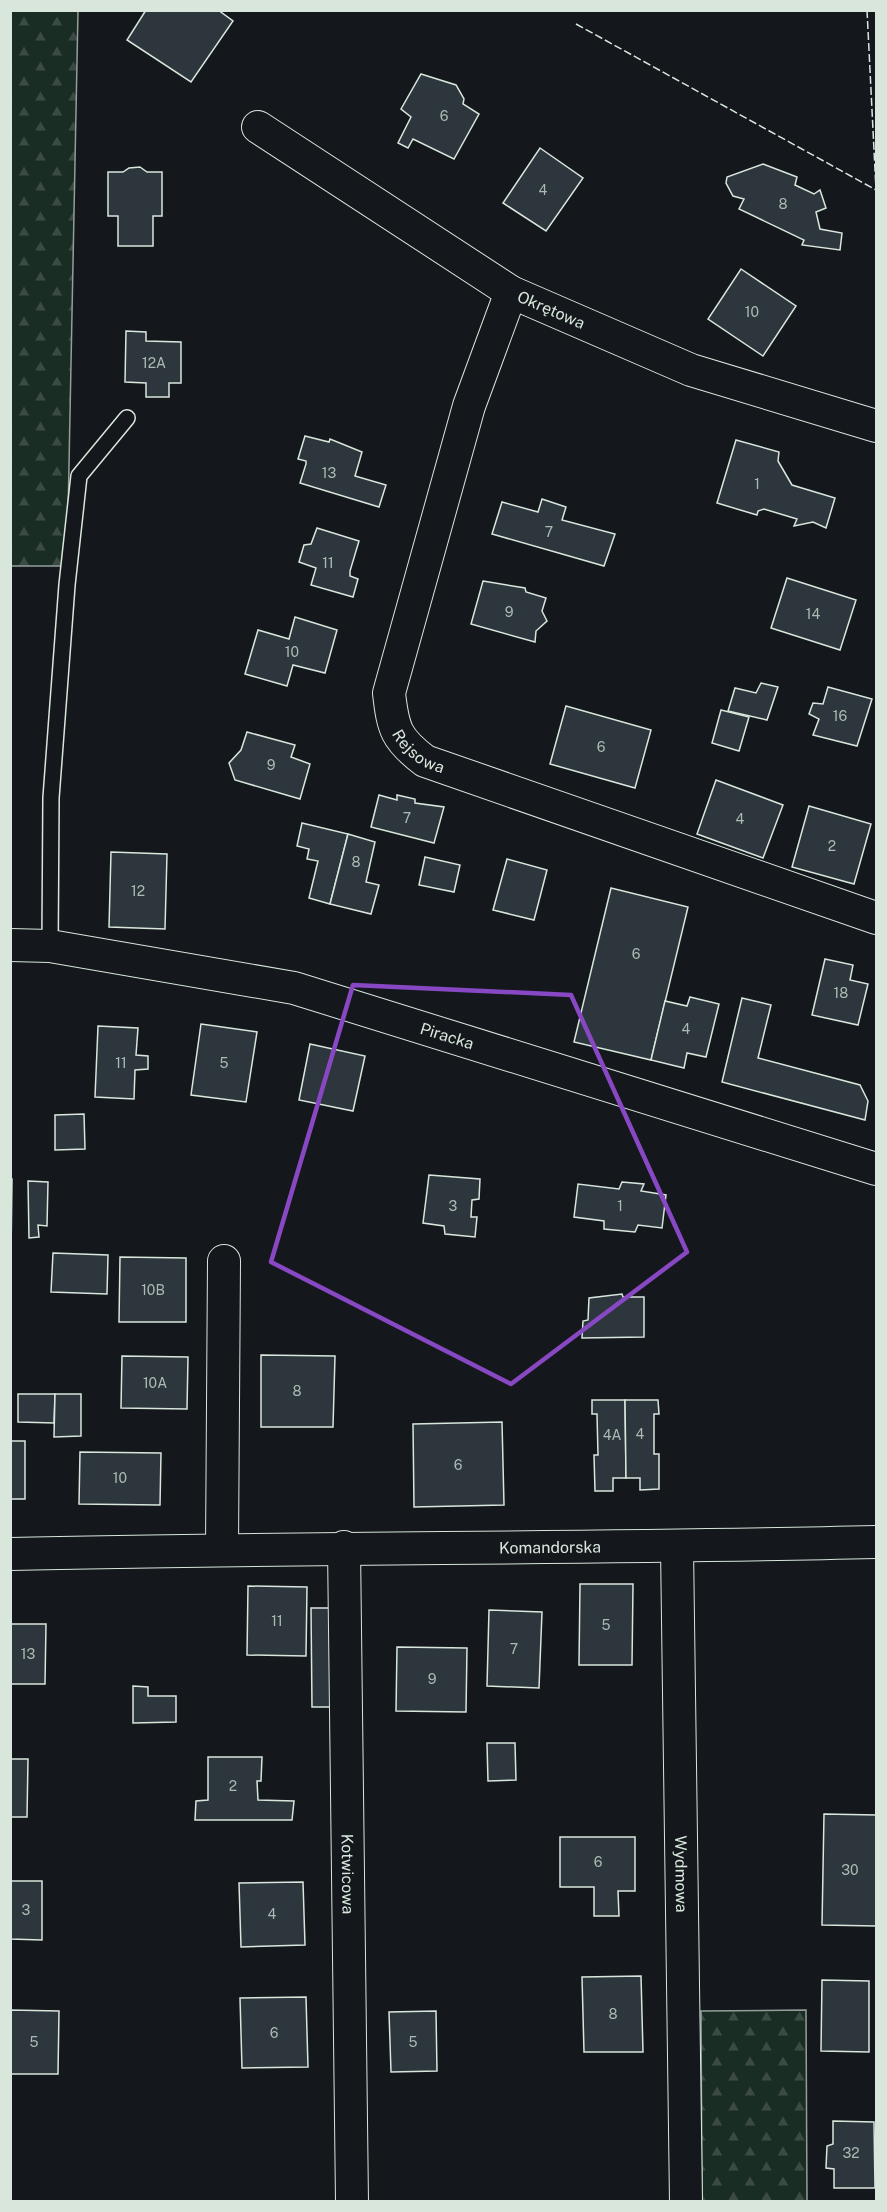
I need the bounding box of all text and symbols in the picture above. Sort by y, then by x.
house number: 6 [440,108,449,124]
house number: 4 [539,182,548,198]
house number: 8 [778,196,788,212]
street label: Okrętowa [515,287,588,333]
house number: 10 [745,304,759,320]
house number: 12A [142,355,166,371]
house number: 13 [322,465,336,481]
house number: 1 [754,476,760,492]
house number: 7 [545,524,553,540]
house number: 11 [322,555,334,571]
house number: 9 [505,604,514,620]
house number: 14 [806,606,820,622]
house number: 10 [285,644,299,660]
house number: 16 [833,708,847,724]
street label: Rejsowa [388,726,447,777]
house number: 6 [597,739,606,755]
house number: 9 [267,757,276,773]
house number: 7 [403,810,411,826]
house number: 4 [736,811,745,827]
house number: 2 [828,838,836,854]
house number: 8 [351,854,361,870]
house number: 12 [131,883,145,899]
house number: 6 [632,946,641,962]
house number: 18 [834,985,848,1001]
street label: Piracka [418,1019,476,1053]
house number: 4 [682,1021,691,1037]
house number: 11 [115,1055,127,1071]
house number: 5 [220,1055,229,1071]
house number: 3 [449,1198,458,1214]
house number: 1 [617,1198,623,1214]
house number: 10B [141,1282,165,1298]
house number: 10A [143,1375,167,1391]
house number: 8 [292,1383,302,1399]
house number: 4 [636,1426,645,1442]
house number: 4A [603,1427,621,1443]
house number: 6 [454,1457,463,1473]
house number: 10 [113,1470,127,1486]
street label: Komandorska [499,1538,601,1558]
house number: 11 [271,1613,283,1629]
house number: 5 [602,1617,611,1633]
house number: 7 [510,1641,518,1657]
house number: 13 [21,1646,35,1662]
house number: 9 [428,1671,437,1687]
house number: 2 [229,1778,237,1794]
street label: Kotwicowa [338,1834,357,1914]
street label: Wydmowa [671,1835,691,1913]
house number: 6 [594,1854,603,1870]
house number: 30 [841,1862,859,1878]
house number: 3 [22,1902,31,1918]
house number: 4 [268,1906,277,1922]
house number: 8 [608,2006,618,2022]
house number: 6 [270,2025,279,2041]
house number: 5 [30,2034,39,2050]
house number: 5 [409,2034,418,2050]
house number: 32 [842,2145,860,2161]

